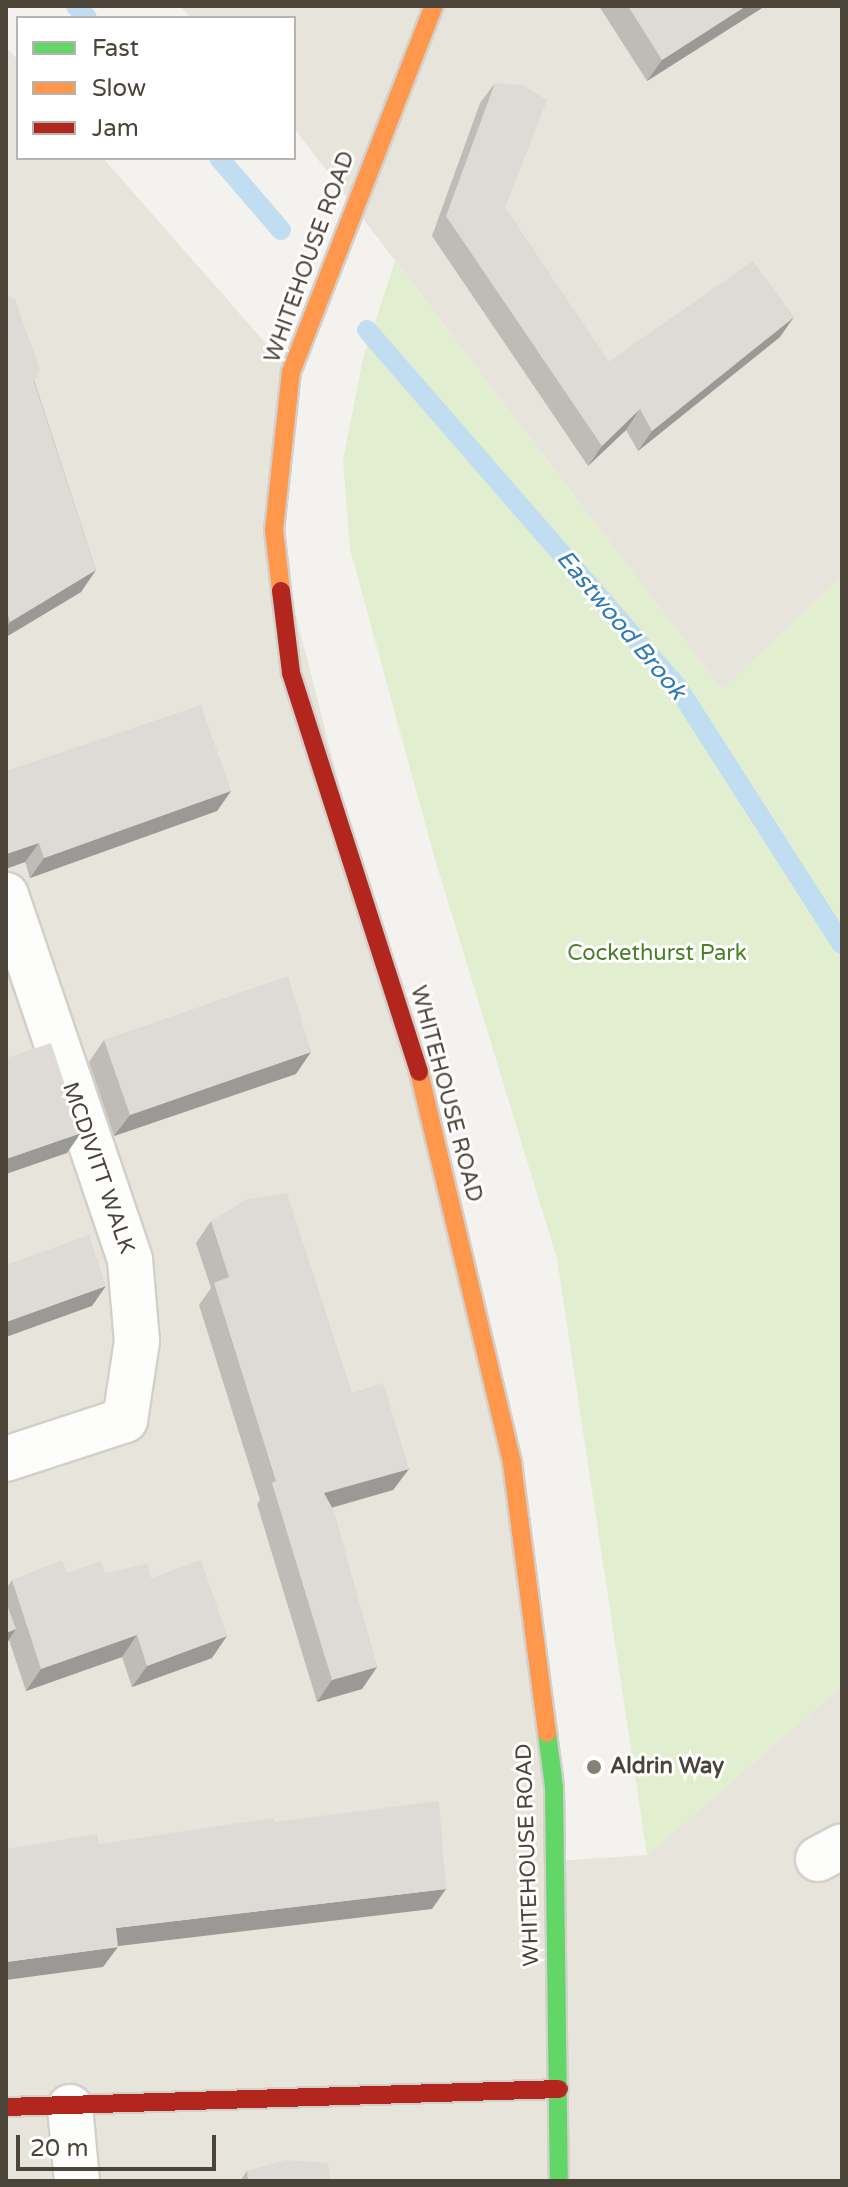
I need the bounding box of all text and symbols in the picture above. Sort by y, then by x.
legend [16,16,296,160]
text: Fast [92,34,139,63]
text: Slow [92,74,146,103]
text: Jam [92,114,139,143]
street label: WHITEHOUSE ROAD [259,148,361,366]
water label: Eastwood Brook [550,544,692,706]
park label: Cockethurst Park [567,941,747,967]
street label: WHITEHOUSE ROAD [404,983,488,1205]
street label: MCDIVITT WALK [56,1079,140,1257]
street label: WHITEHOUSE ROAD [511,1743,545,1967]
place label: Aldrin Way [610,1754,724,1780]
marker: Aldrin Way [585,1758,603,1776]
scale bar [20,2119,220,2169]
text: 20 m [30,2134,88,2163]

